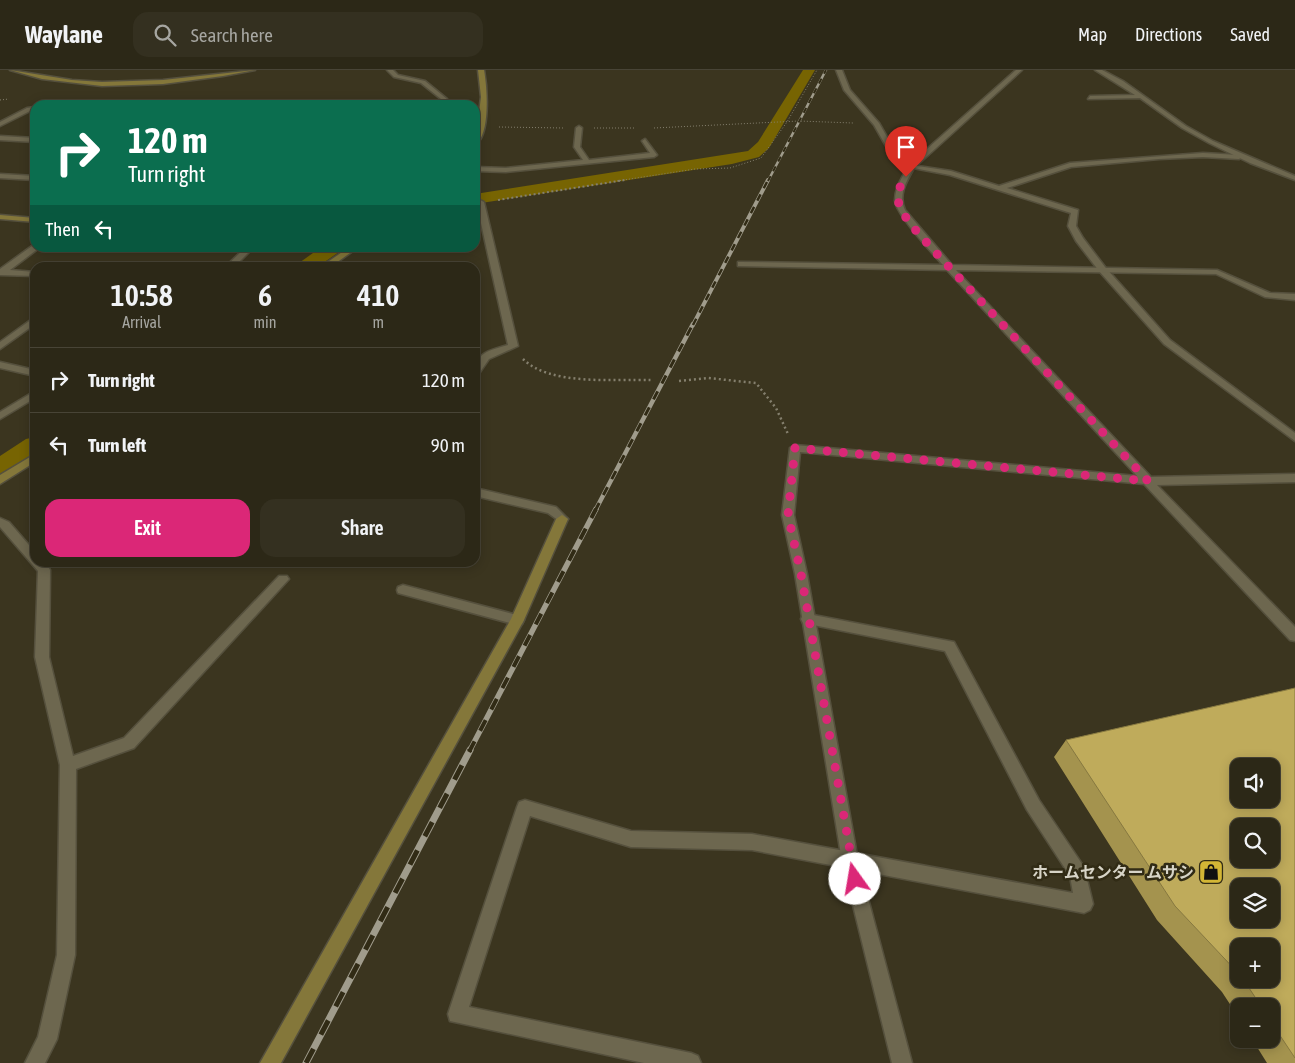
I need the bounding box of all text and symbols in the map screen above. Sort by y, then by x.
search box [133,12,483,57]
text: Waylane [25,21,103,48]
icon: search [151,21,179,49]
text: Search here [191,24,273,46]
text: Map [1078,24,1107,45]
text: Directions [1135,24,1202,45]
text: Saved [1230,24,1270,45]
icon: right [45,120,110,185]
text: 120 m [128,120,207,160]
pin [885,126,927,177]
icon: arrive [892,133,920,161]
text: Turn right [128,161,205,187]
icon: left [90,215,118,243]
text: Then [45,218,80,240]
text: 10:58 [111,278,173,312]
text: 6 [258,278,272,312]
text: 410 [357,278,399,312]
text: Arrival [122,313,161,331]
text: min [254,313,277,331]
text: m [372,313,384,331]
icon: right [45,366,73,394]
text: Turn right [88,369,155,391]
text: 120 m [422,369,465,391]
icon: left [45,431,73,459]
text: Turn left [88,434,146,456]
text: 90 m [431,434,465,456]
button: Exit [45,499,250,557]
button: Share [260,499,465,557]
map controls [1230,758,1280,1048]
button: sound [1230,758,1280,808]
button: search [1230,818,1280,868]
position arrow [828,852,880,904]
shop icon: ホームセンター ムサシ [1198,859,1224,885]
place label: ホームセンター ムサシ [1032,863,1194,881]
button: layers [1230,878,1280,928]
button: + [1230,938,1280,988]
button: − [1230,998,1280,1048]

